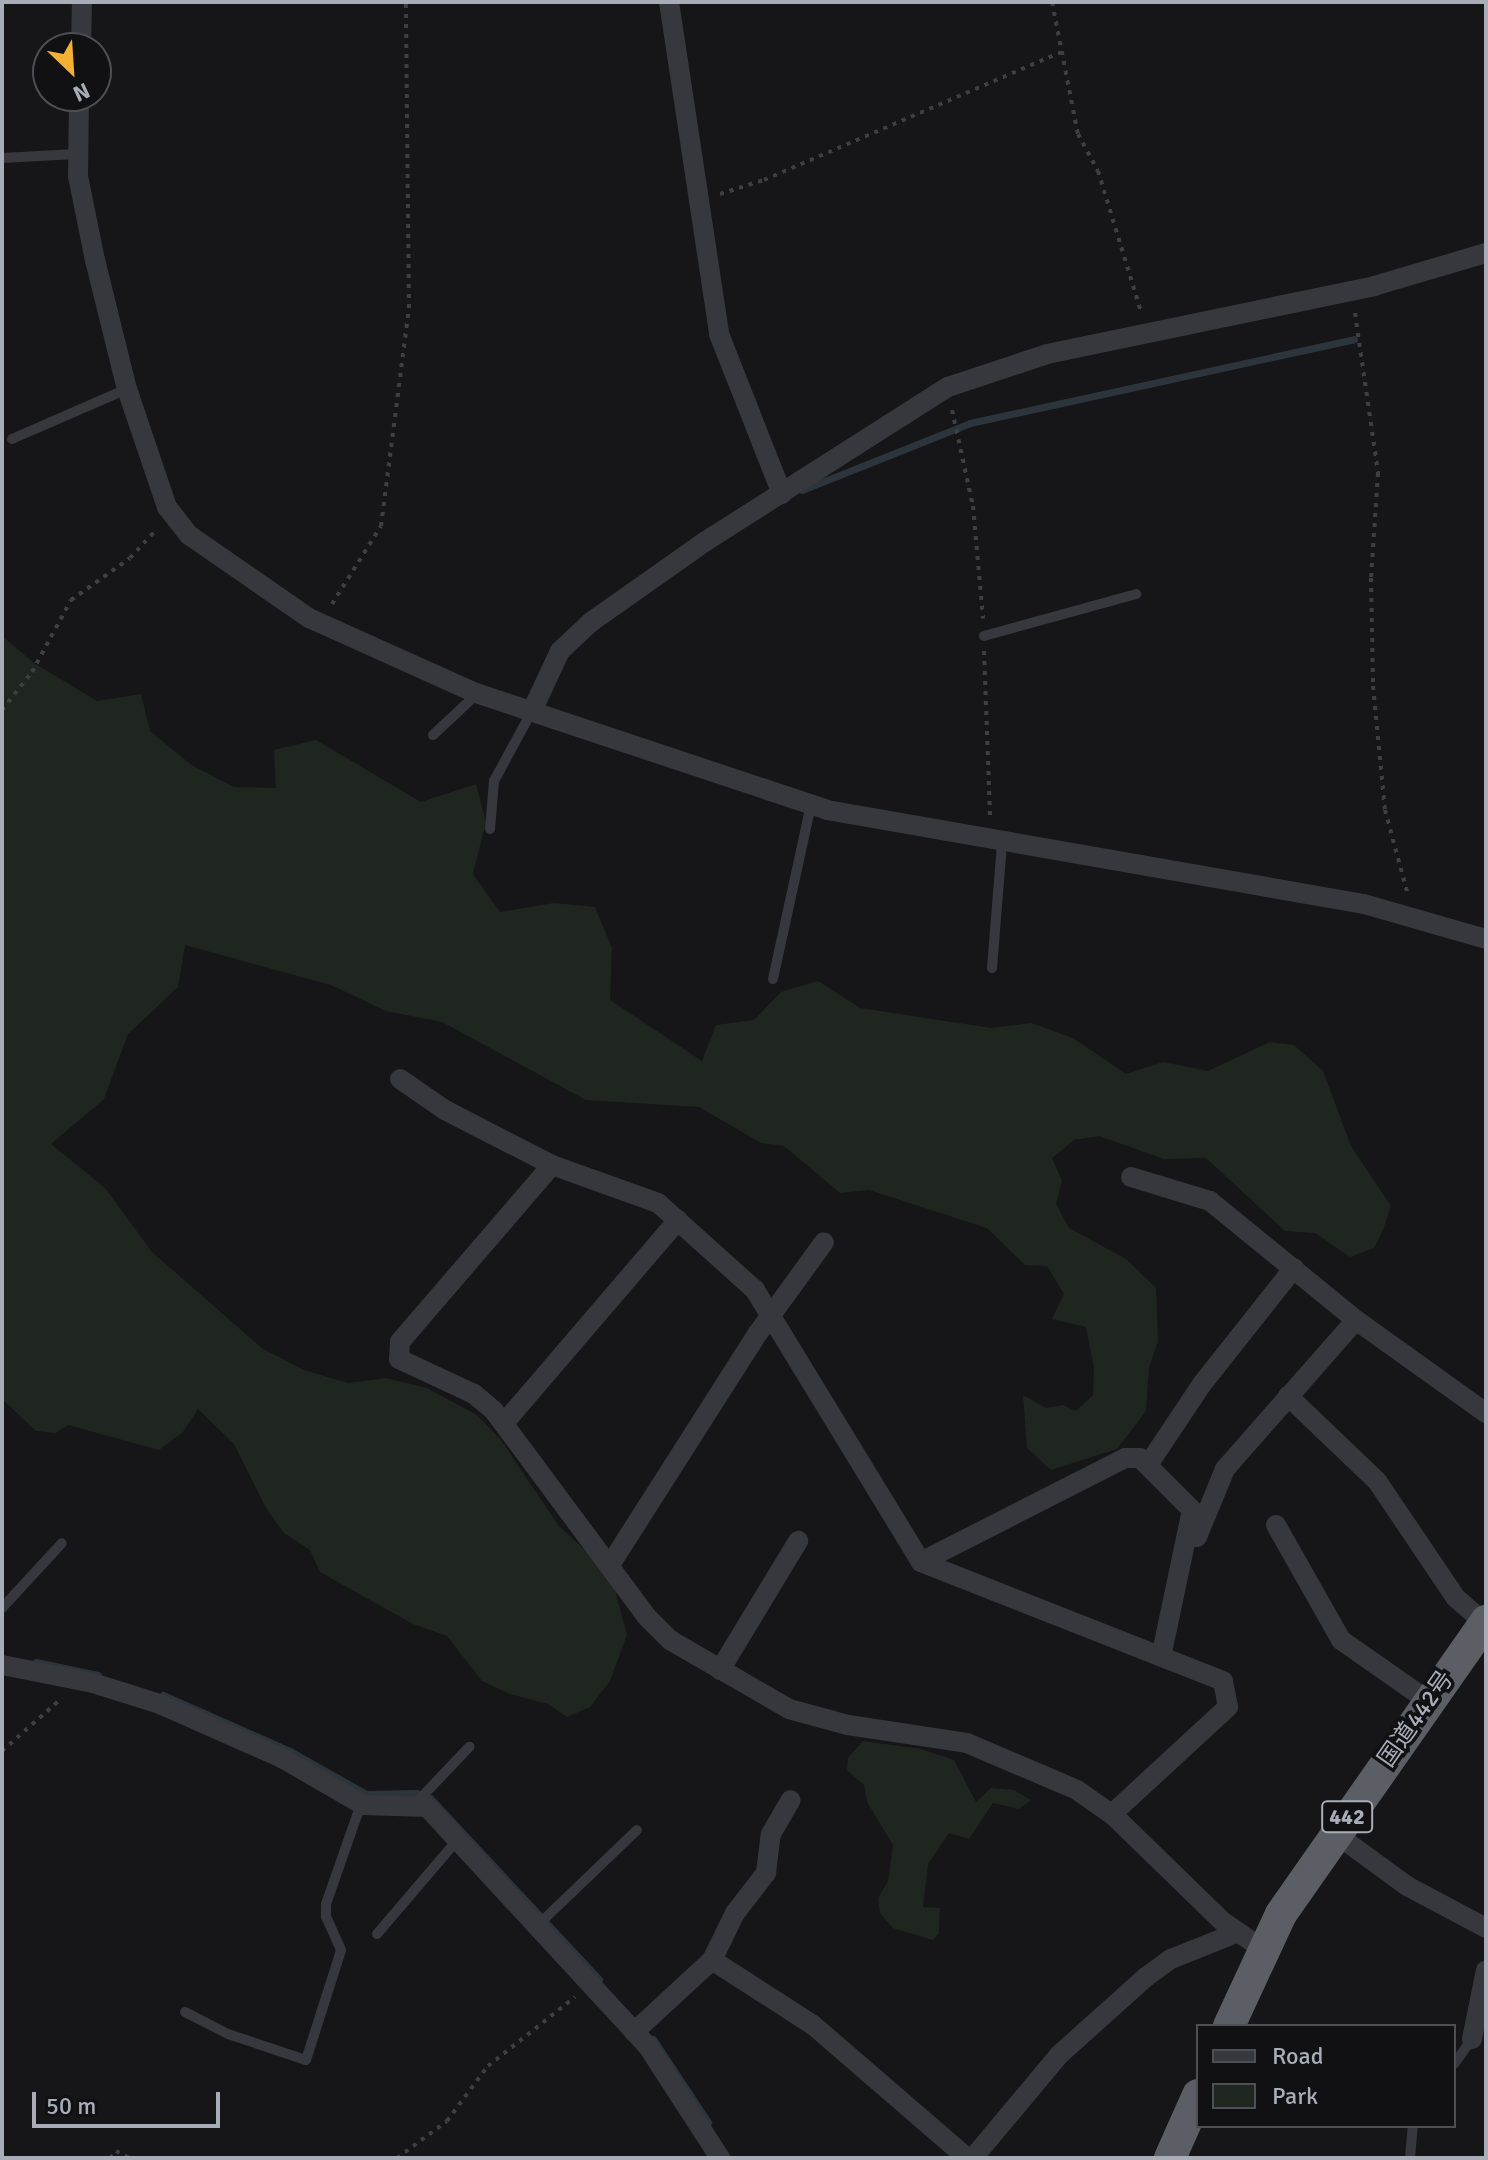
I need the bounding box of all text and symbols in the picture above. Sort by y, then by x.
north arrow [32,32,112,112]
text: N [69,77,94,108]
street label: 国道442号 [1372,1665,1460,1773]
road number: 442 [1321,1799,1373,1835]
legend [1196,2024,1456,2128]
text: Road [1272,2041,1323,2071]
scale bar [36,2076,224,2126]
text: Park [1272,2081,1318,2111]
text: 50 m [46,2091,96,2121]

